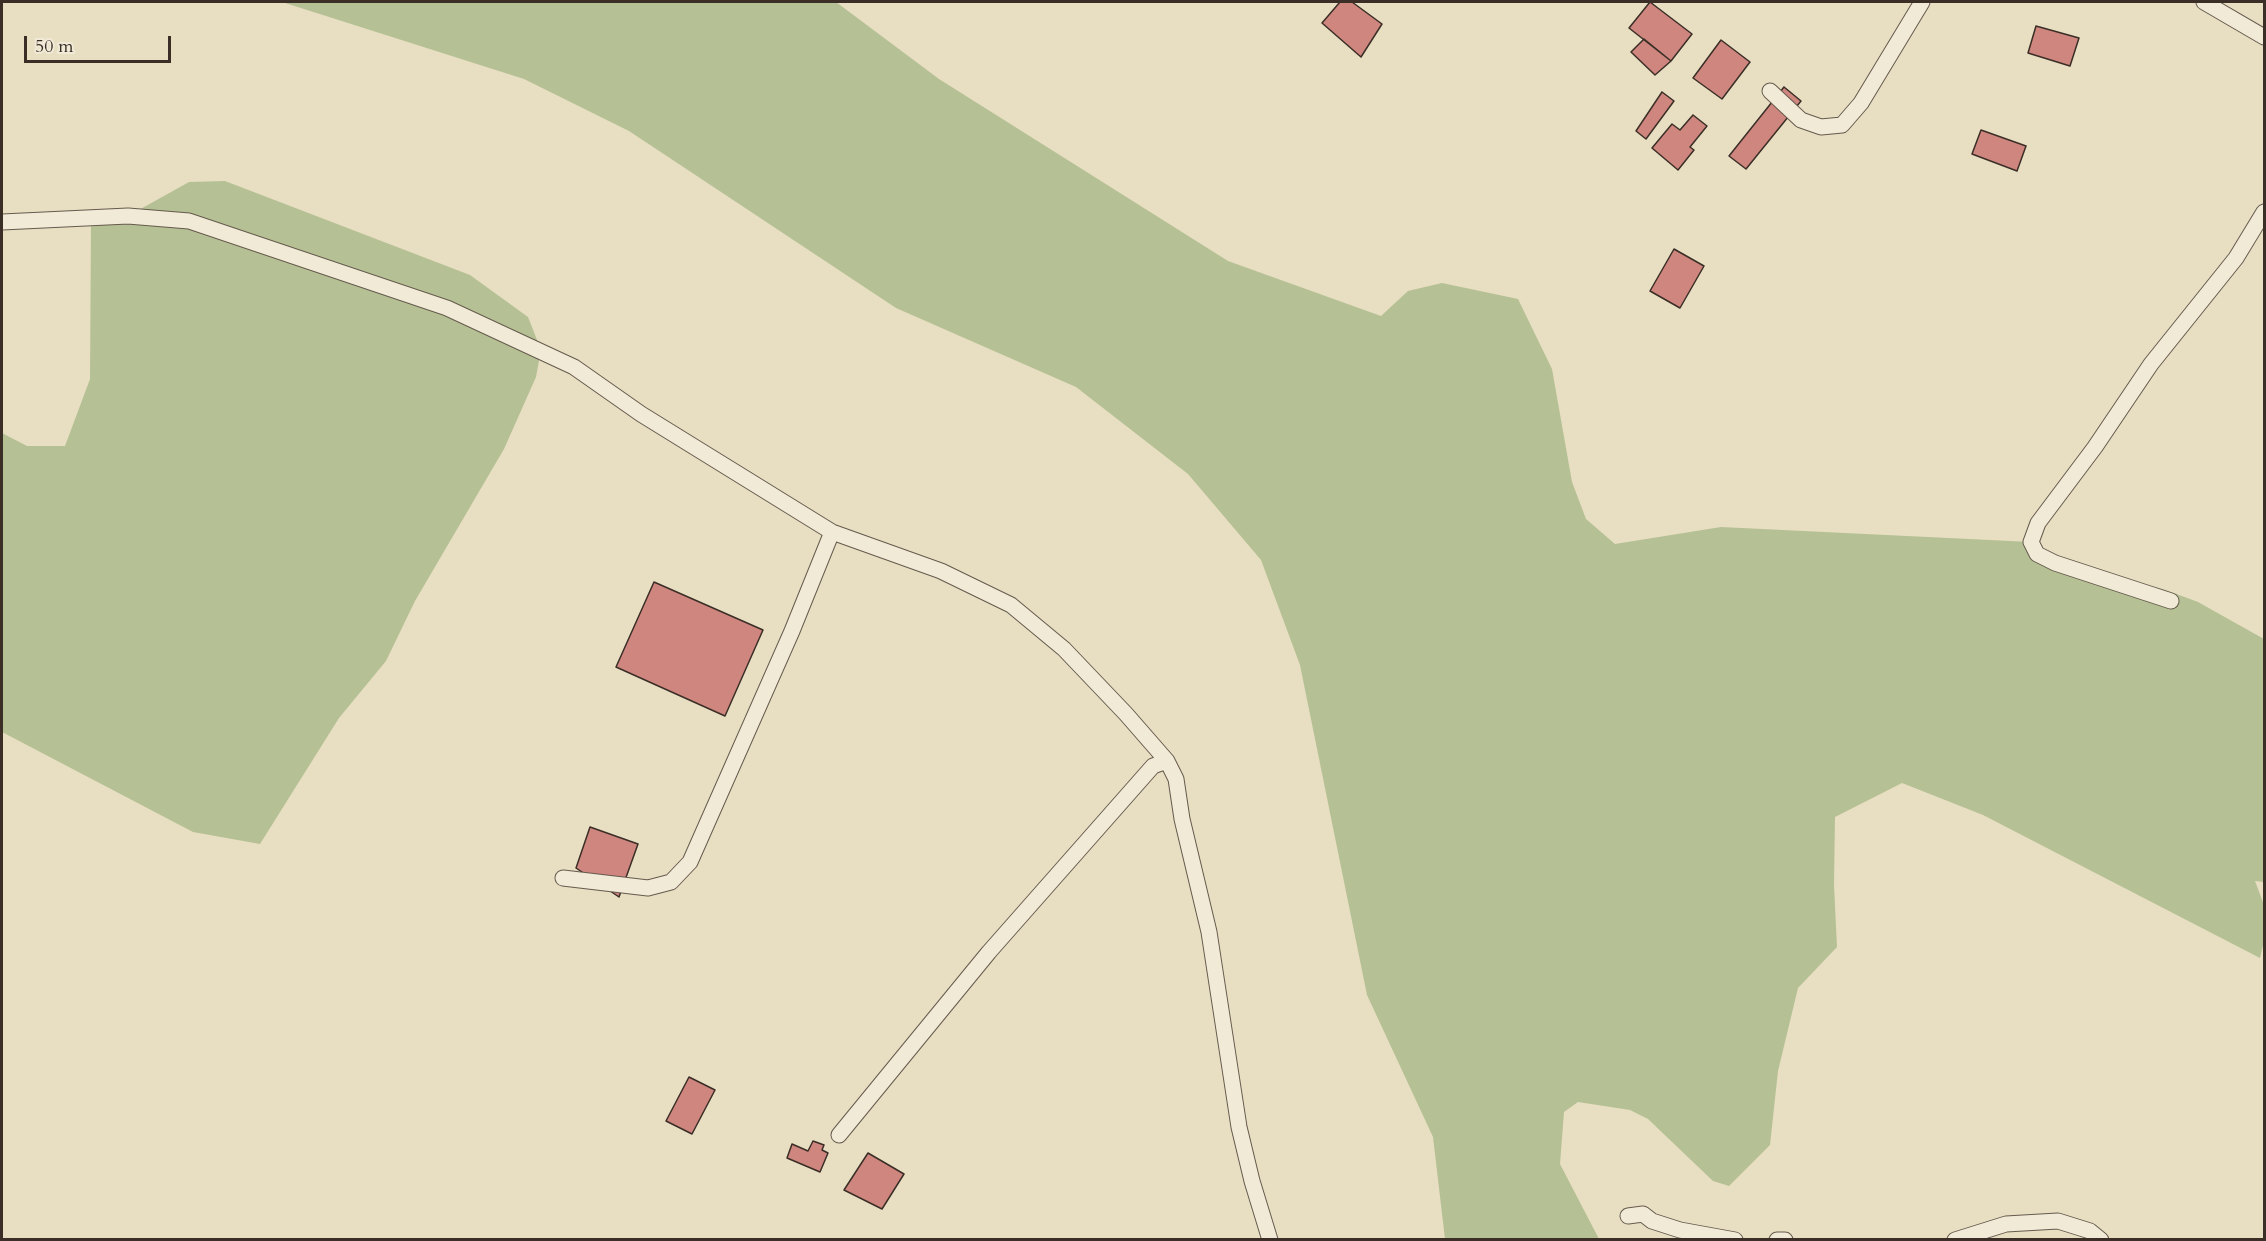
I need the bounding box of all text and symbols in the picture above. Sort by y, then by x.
scale bar [27,24,174,62]
text: 50 m [35,34,74,59]

